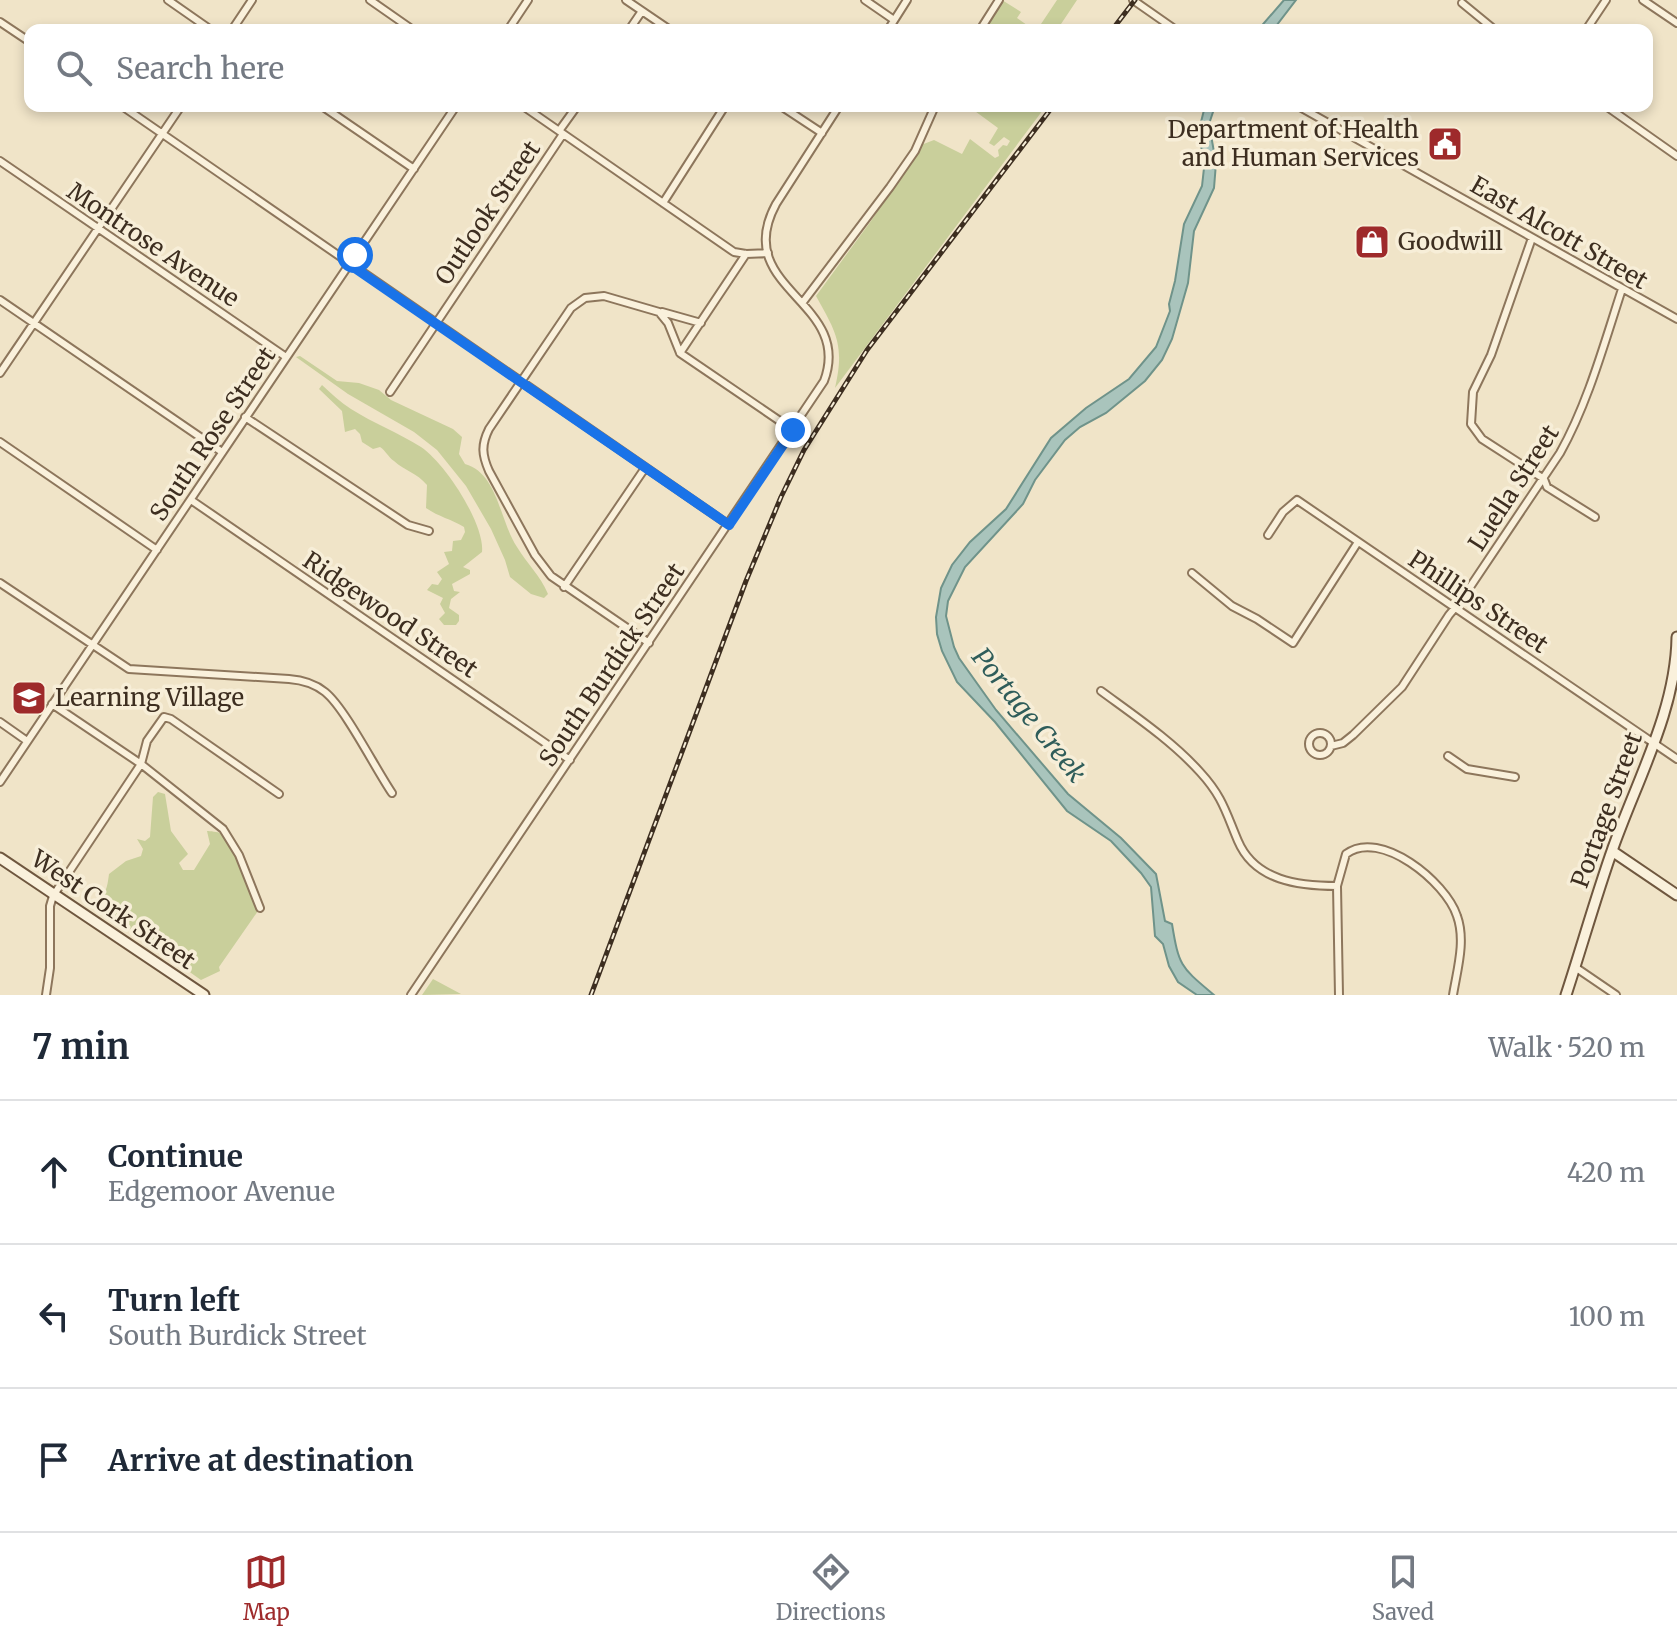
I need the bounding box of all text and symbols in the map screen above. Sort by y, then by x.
search box [24,24,1653,112]
icon: search [52,46,96,90]
text: Search here [116,49,284,87]
place label: Department of Health and Human Services [1168,114,1419,173]
public building icon: Department of Health and Human Services [1426,125,1464,163]
street label: Outlook Street [428,134,548,291]
street label: East Alcott Street [1465,169,1654,296]
street label: Montrose Avenue [61,176,245,314]
shop icon: Goodwill [1353,223,1391,261]
place label: Goodwill [1398,226,1503,257]
route start [337,237,373,273]
street label: South Rose Street [143,340,283,527]
route end [775,412,811,448]
street label: Luella Street [1461,418,1566,557]
street label: Phillips Street [1403,543,1555,660]
street label: Ridgewood Street [297,545,484,685]
street label: South Burdick Street [532,557,692,772]
water label: Portage Creek [965,641,1094,789]
school or university icon: Learning Village [10,679,48,717]
place label: Learning Village [55,682,244,713]
street label: Portage Street [1564,727,1649,892]
street label: West Cork Street [24,843,202,976]
text: 7 min [32,1026,129,1068]
text: Walk · 520 m [1488,1031,1645,1064]
text: Continue [108,1137,243,1175]
icon: ahead [32,1150,76,1194]
text: 420 m [1567,1156,1645,1189]
text: Edgemoor Avenue [108,1175,335,1208]
text: Turn left [108,1281,240,1319]
icon: left [32,1294,76,1338]
text: 100 m [1569,1300,1645,1333]
text: South Burdick Street [108,1319,367,1352]
icon: arrive [32,1438,76,1482]
text: Arrive at destination [108,1441,414,1479]
tab: Map [243,1550,290,1626]
tab: Directions [776,1550,886,1626]
tab: Saved [1372,1550,1434,1626]

